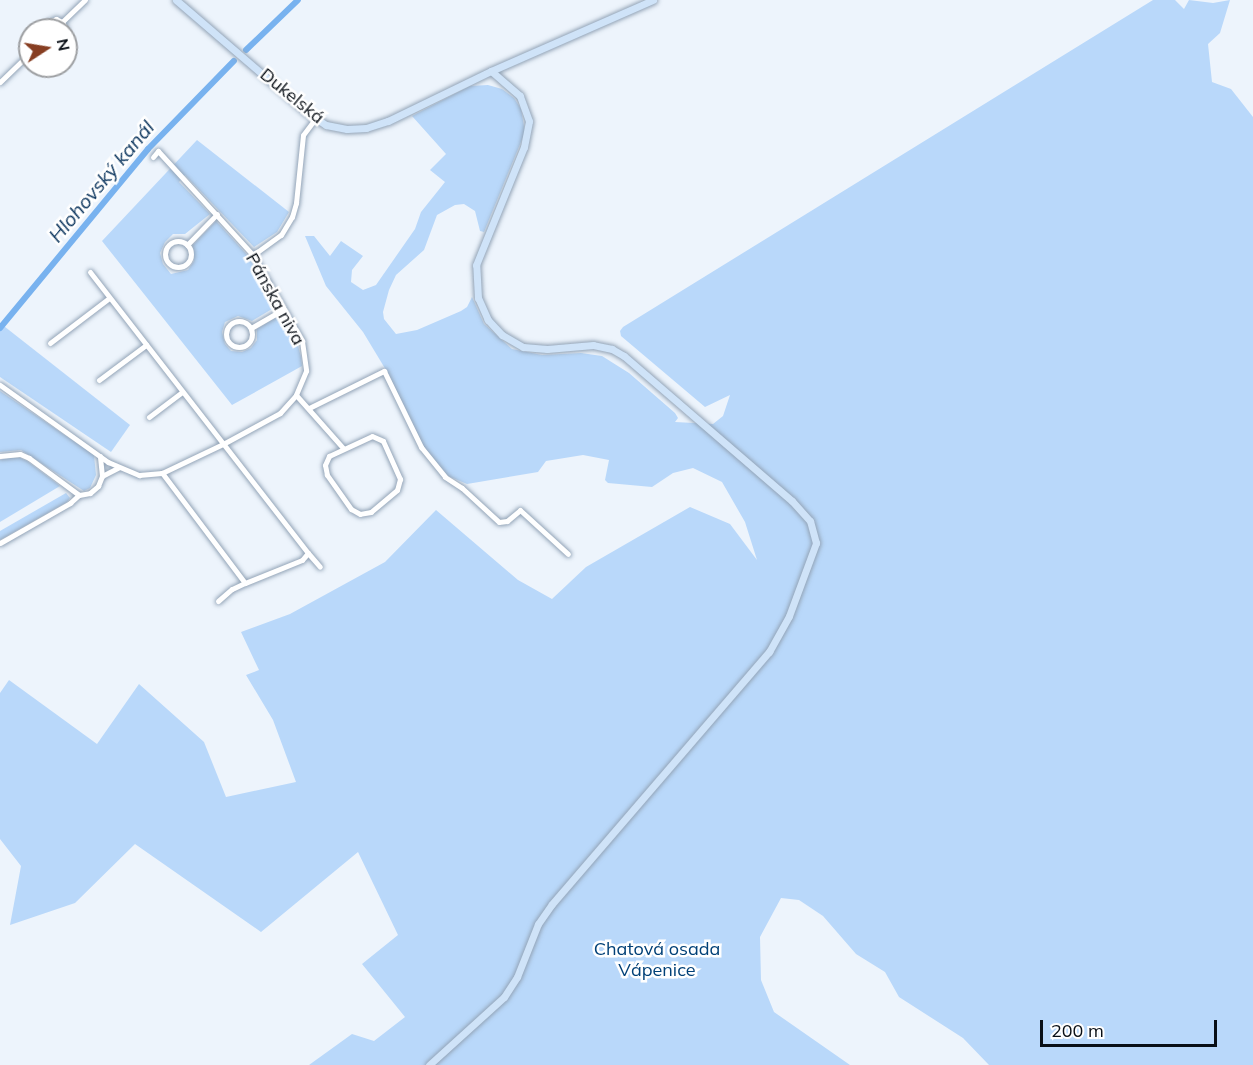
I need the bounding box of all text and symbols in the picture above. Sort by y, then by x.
north arrow [18,18,78,78]
text: N [53,37,75,53]
street label: Dukelská [256,64,328,128]
water label: Hlohovský kanál [43,115,159,247]
street label: Pánska niva [241,249,309,349]
park label: Chatová osada Vápenice [594,939,720,982]
scale bar [1043,1008,1220,1046]
text: 200 m [1051,1019,1104,1042]

